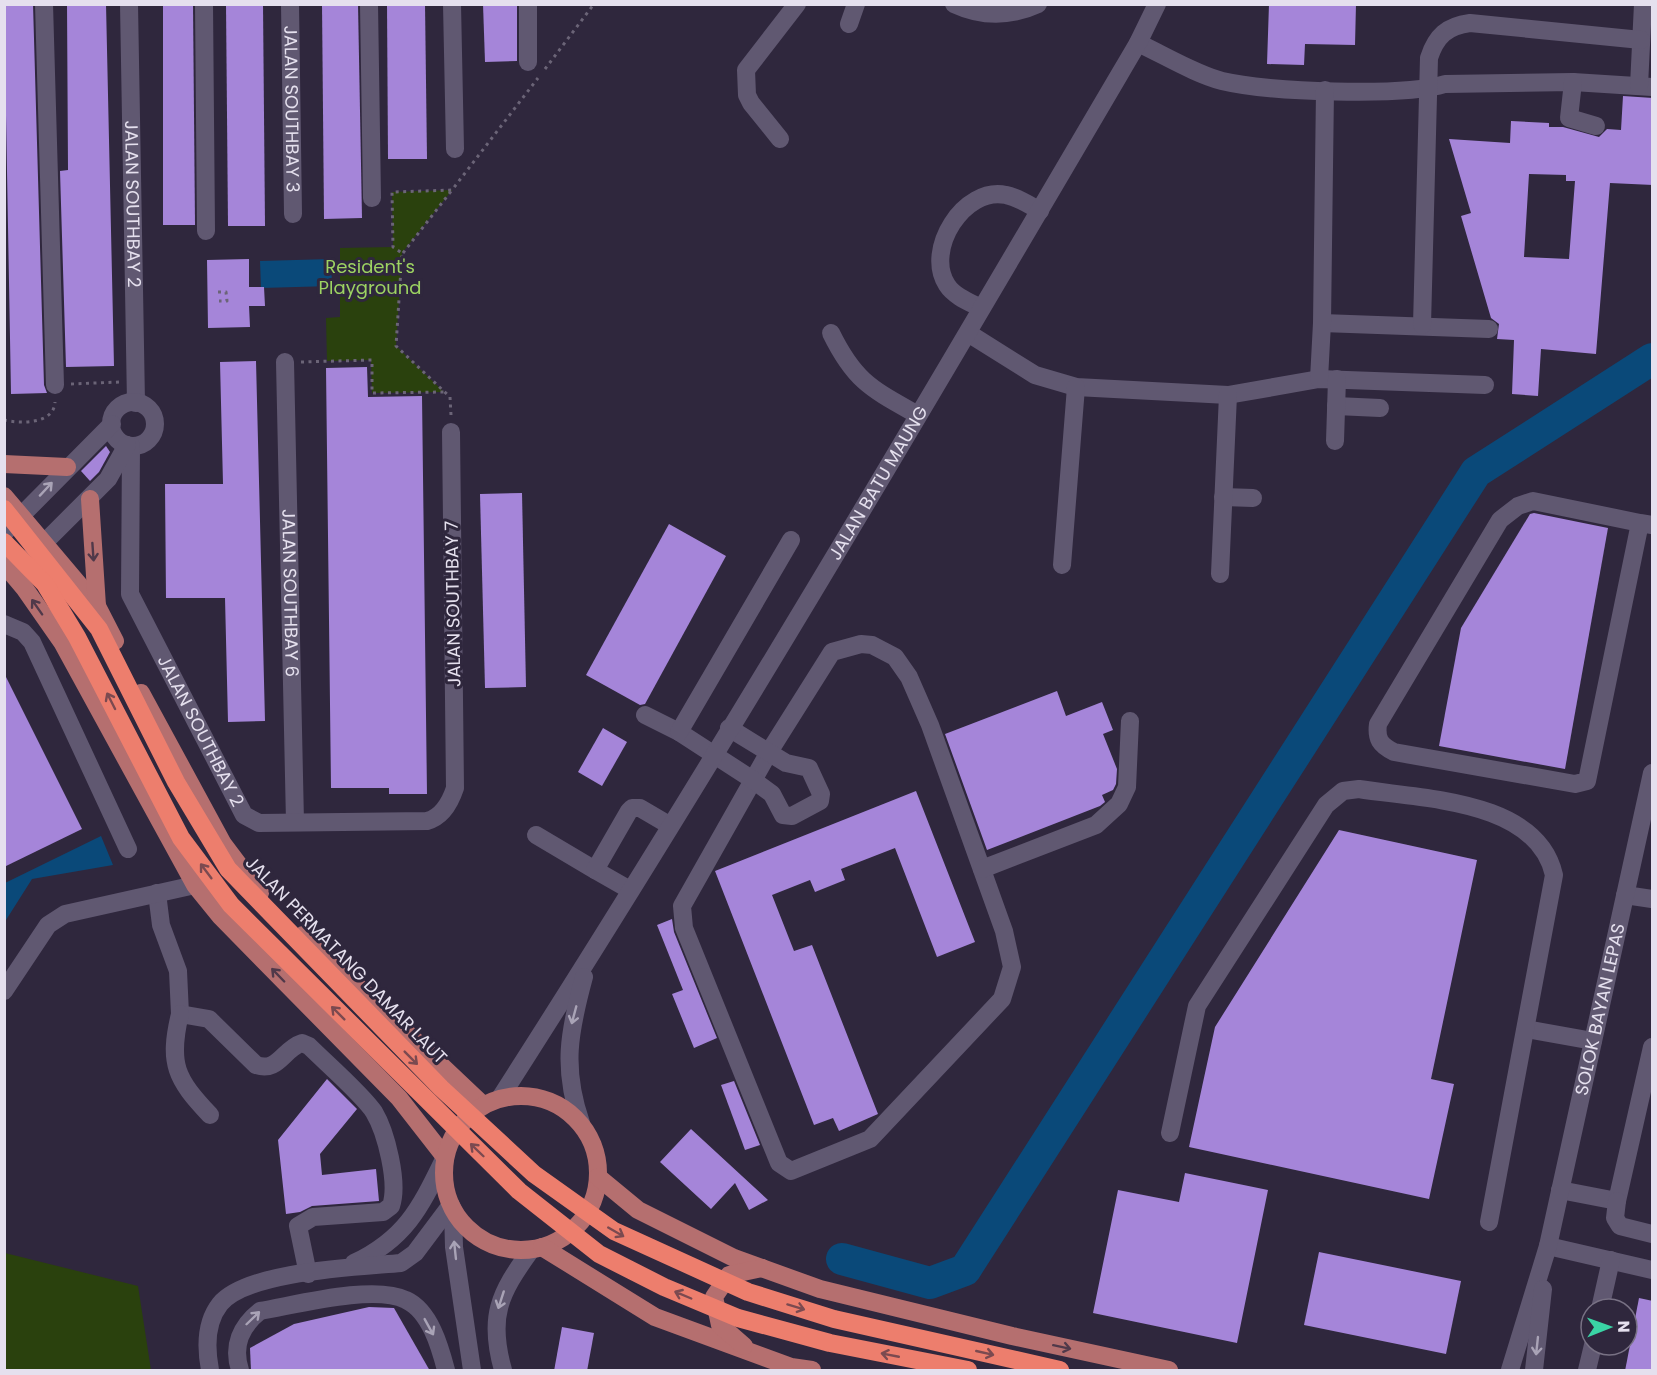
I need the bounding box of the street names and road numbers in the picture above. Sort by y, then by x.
street label: JALAN SOUTHBAY 3 [278,25,306,193]
street label: JALAN SOUTHBAY 2 [119,120,147,288]
street label: JALAN BATU MAUNG [822,401,933,565]
street label: JALAN SOUTHBAY 6 [276,509,305,677]
street label: JALAN SOUTHBAY 7 [439,520,466,687]
street label: JALAN SOUTHBAY 2 [152,651,250,811]
street label: JALAN PERMATANG DAMAR LAUT [240,850,453,1069]
street label: SOLOK BAYAN LEPAS [1568,921,1631,1098]

